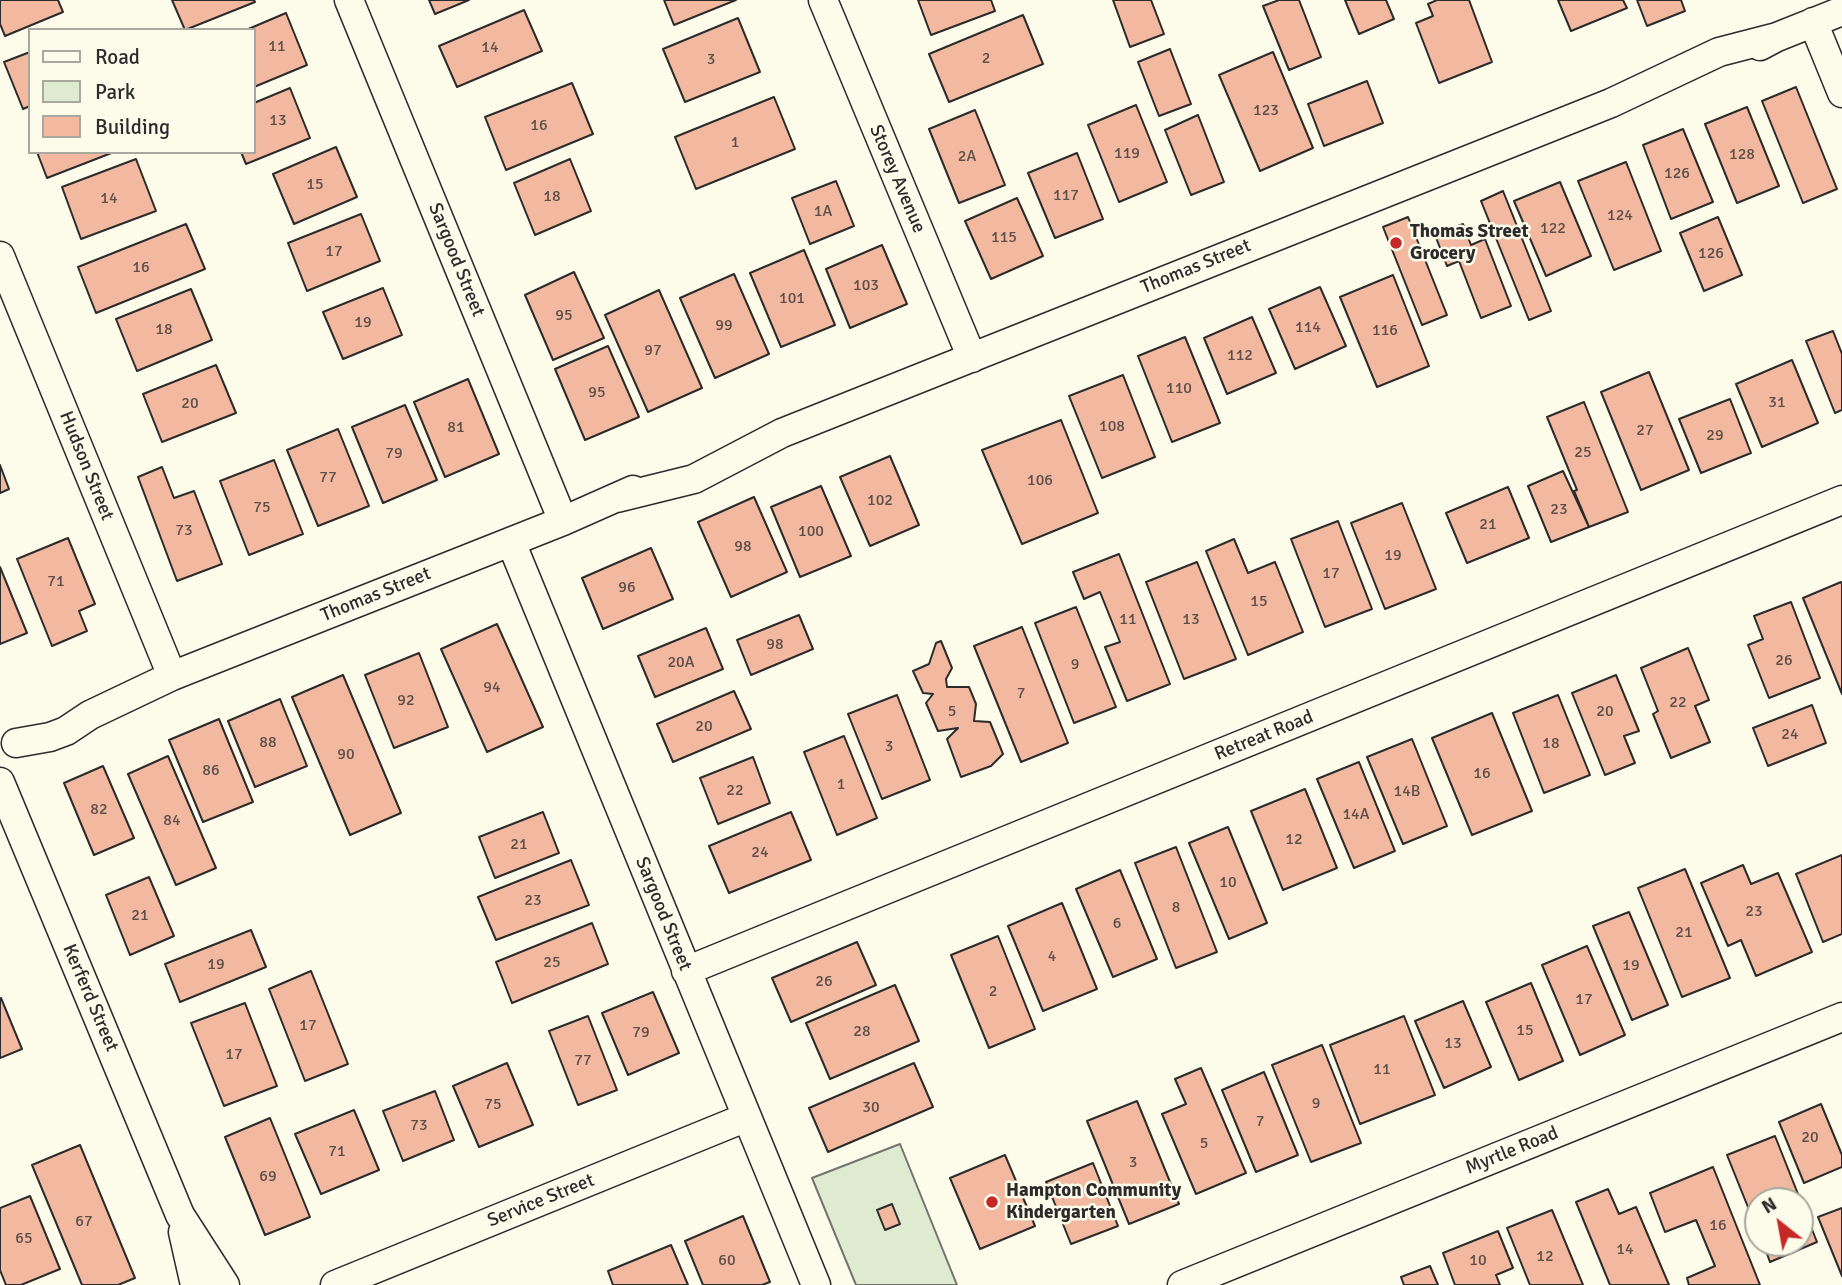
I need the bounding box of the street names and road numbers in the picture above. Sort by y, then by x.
street label: Storey Avenue [864,121,930,237]
street label: Sargood Street [423,200,489,320]
street label: Thomas Street [1138,235,1254,299]
street label: Hudson Street [54,408,118,524]
street label: Thomas Street [318,563,434,627]
street label: Retreat Road [1211,706,1317,766]
street label: Sargood Street [630,854,696,974]
street label: Kerferd Street [57,941,123,1055]
street label: Myrtle Road [1462,1122,1562,1180]
street label: Service Street [484,1169,598,1233]

